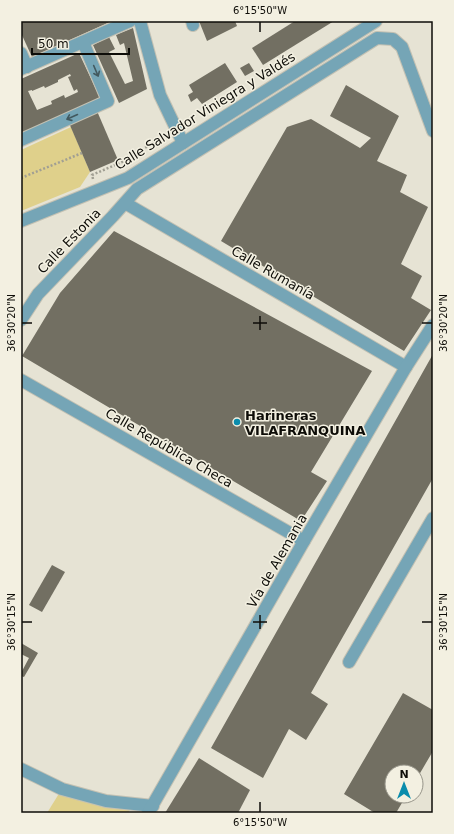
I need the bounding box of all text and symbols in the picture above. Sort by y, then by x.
text: 6°15'50"W [233,5,287,16]
scale bar [32,30,129,56]
text: 50 m [38,37,69,51]
street label: Calle Salvador Viniegra y Valdés [112,49,298,173]
one-way arrow [92,65,100,77]
one-way arrow [67,114,79,121]
street label: Calle Estonia [34,205,104,277]
street label: Calle Rumanía [229,243,317,303]
text: 36°30'20"N [6,294,17,352]
text: 36°30'20"N [438,294,449,352]
street label: Calle República Checa [103,405,235,491]
place label: Harineras VILAFRANQUINA [245,408,365,438]
marker: Harineras VILAFRANQUINA [232,417,242,427]
street label: Vía de Alemania [244,511,310,611]
text: 36°30'15"N [6,593,17,651]
text: 36°30'15"N [438,593,449,651]
north arrow [384,764,424,804]
text: N [399,768,409,781]
text: 6°15'50"W [233,817,287,828]

